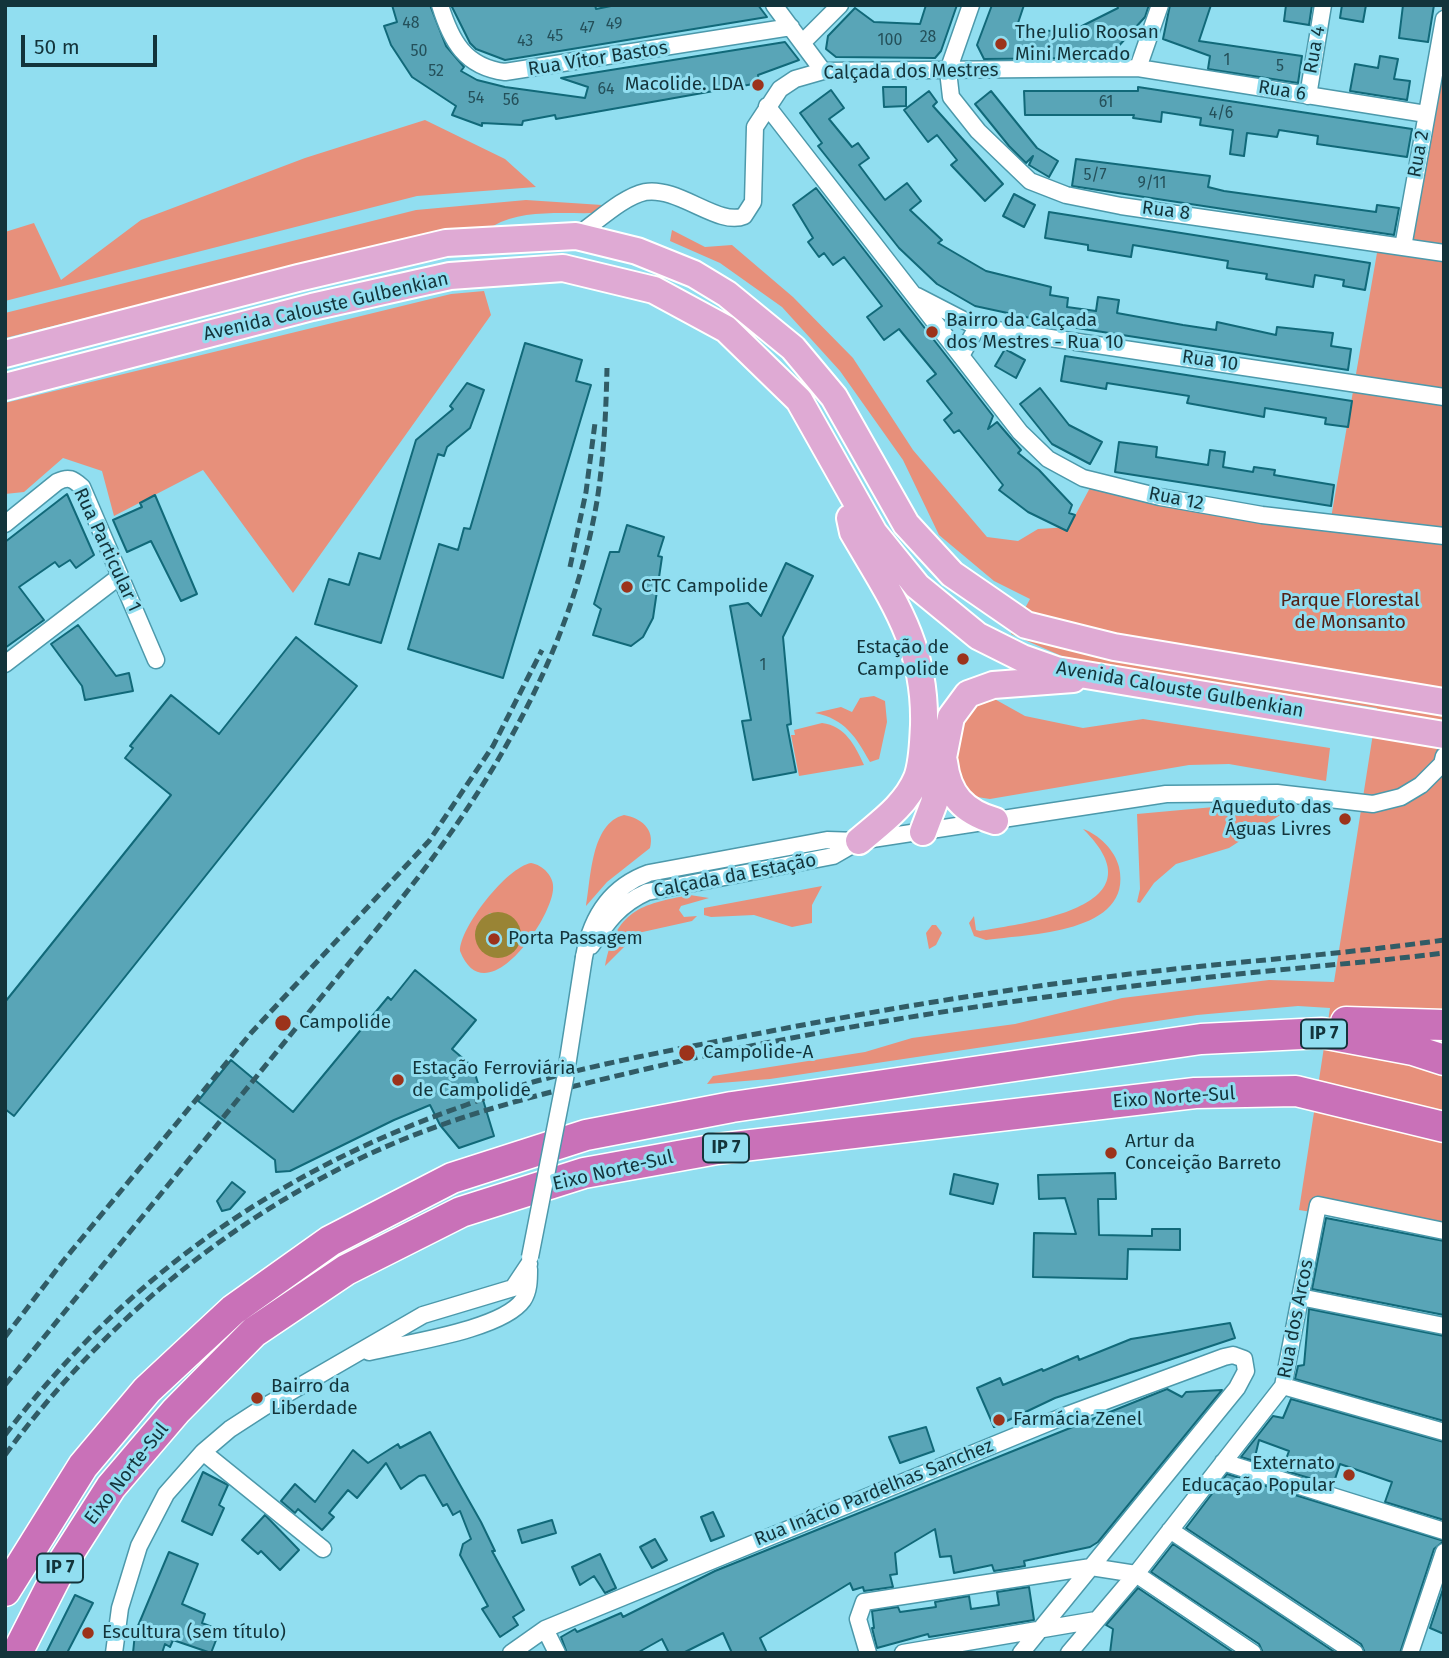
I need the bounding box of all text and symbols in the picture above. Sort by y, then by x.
house number: 48 [402,14,420,34]
house number: 49 [606,15,622,35]
house number: 47 [579,19,595,39]
scale bar [24,21,161,65]
place label: The Julio Roosan Mini Mercado [1015,22,1159,66]
street label: Rua 4 [1300,24,1330,76]
house number: 45 [547,27,563,47]
house number: 28 [920,28,936,48]
house number: 100 [878,31,902,51]
house number: 43 [517,32,533,52]
text: 50 m [34,34,80,60]
marker: The Julio Roosan Mini Mercado [993,36,1009,52]
street label: Rua Vítor Bastos [526,37,670,81]
house number: 50 [411,42,427,62]
house number: 1 [1224,51,1230,71]
house number: 5 [1276,57,1284,77]
street label: Calçada dos Mestres [823,59,999,85]
house number: 52 [428,62,444,82]
place label: Macolide. LDA [625,74,744,96]
street label: Rua 6 [1256,76,1308,106]
marker: Macolide. LDA [750,77,766,93]
house number: 64 [597,80,615,100]
house number: 54 [468,89,484,109]
house number: 56 [503,91,519,111]
house number: 61 [1099,93,1113,113]
house number: 4/6 [1209,104,1233,124]
street label: Rua 2 [1404,129,1434,179]
house number: 5/7 [1083,166,1107,186]
house number: 9/11 [1138,174,1166,194]
street label: Rua 8 [1141,197,1191,225]
street label: Avenida Calouste Gulbenkian [201,268,451,346]
place label: Bairro da Calçada dos Mestres - Rua 10 [946,310,1124,354]
marker: Bairro da Calçada dos Mestres - Rua 10 [924,324,940,340]
street label: Rua 10 [1180,346,1240,376]
street label: Rua 12 [1147,483,1205,515]
street label: Rua Particular 1 [68,484,146,616]
place label: CTC Campolide [641,576,768,598]
marker: CTC Campolide [619,579,635,595]
park label: Parque Florestal de Monsanto [1280,590,1420,634]
place label: Estação de Campolide [856,637,949,681]
marker: Estação de Campolide [955,651,971,667]
house number: 1 [760,656,766,676]
street label: Avenida Calouste Gulbenkian [1055,657,1305,723]
place label: Aqueduto das Águas Livres [1212,797,1331,841]
marker: Aqueduto das Águas Livres [1337,811,1353,827]
street label: Calçada da Estação [652,849,818,903]
place label: Porta Passagem [508,928,643,950]
marker: Porta Passagem [486,931,502,947]
place label: Campolide [299,1012,391,1034]
marker: Campolide [273,1013,293,1033]
road number: IP 7 [1301,1020,1347,1049]
place label: Campolide-A [703,1042,813,1064]
marker: Campolide-A [677,1043,697,1063]
place label: Estação Ferroviária de Campolide [412,1058,576,1102]
marker: Estação Ferroviária de Campolide [390,1072,406,1088]
street label: Eixo Norte-Sul [1112,1082,1236,1114]
place label: Artur da Conceição Barreto [1125,1131,1281,1175]
road number: IP 7 [703,1134,749,1162]
marker: Artur da Conceição Barreto [1103,1145,1119,1161]
street label: Eixo Norte-Sul [551,1146,675,1196]
street label: Rua dos Arcos [1273,1258,1319,1380]
place label: Bairro da Liberdade [271,1376,358,1420]
marker: Bairro da Liberdade [249,1390,265,1406]
place label: Farmácia Zenel [1013,1409,1142,1431]
marker: Farmácia Zenel [991,1412,1007,1428]
street label: Eixo Norte-Sul [80,1419,174,1529]
street label: Rua Inácio Pardelhas Sanchez [751,1435,997,1551]
place label: Externato Educação Popular [1181,1453,1335,1497]
marker: Externato Educação Popular [1341,1467,1357,1483]
road number: IP 7 [37,1554,83,1582]
place label: Escultura (sem título) [102,1622,286,1644]
marker: Escultura (sem título) [80,1625,96,1641]

